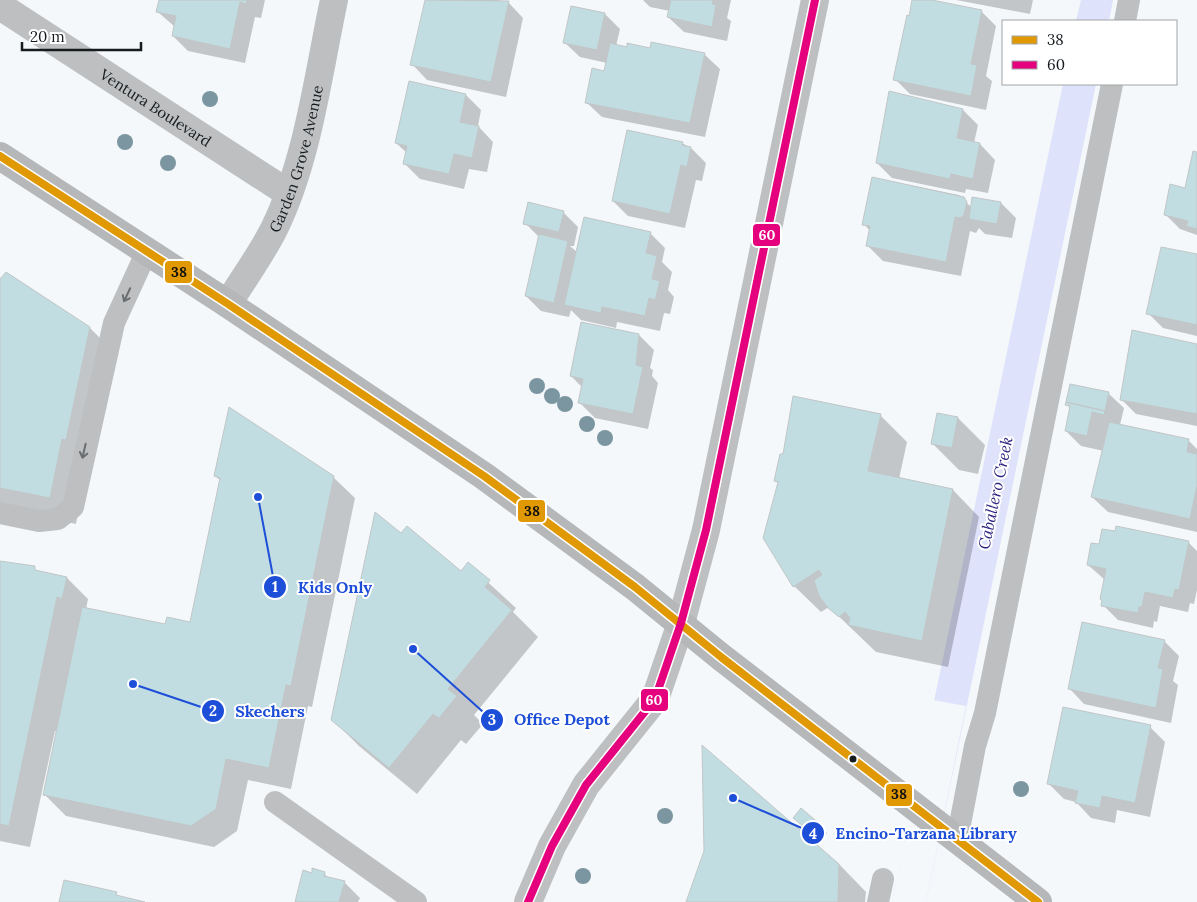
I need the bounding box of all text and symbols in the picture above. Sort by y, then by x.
scale bar [22,20,141,52]
legend [1002,20,1177,85]
text: 20 m [30,27,65,46]
text: 38 [1047,30,1064,49]
text: 60 [1047,55,1065,74]
street label: Ventura Boulevard [96,64,215,150]
street label: Garden Grove Avenue [264,83,327,235]
line badge: 60 [752,223,781,247]
text: 60 [759,226,776,244]
line badge: 38 [164,260,193,284]
text: 38 [171,263,187,281]
one-way arrow [121,287,131,302]
water label: Caballero Creek [973,435,1017,551]
one-way arrow [79,443,88,459]
line badge: 38 [517,499,546,523]
text: 38 [524,502,540,520]
callout: Kids Only [263,572,382,603]
text: 1 [272,577,278,596]
text: Kids Only [298,577,372,597]
line badge: 60 [640,688,669,712]
text: 60 [646,691,663,709]
callout: Skechers [201,695,315,726]
text: 2 [209,701,217,720]
text: Skechers [235,701,305,721]
callout: Office Depot [479,704,620,735]
text: Office Depot [514,709,610,729]
text: 3 [488,710,496,729]
unlabelled marker [848,754,858,764]
line badge: 38 [885,783,913,807]
text: 38 [891,785,907,803]
callout: Encino-Tarzana Library [800,818,1027,849]
text: Encino-Tarzana Library [835,823,1017,843]
text: 4 [809,824,817,843]

